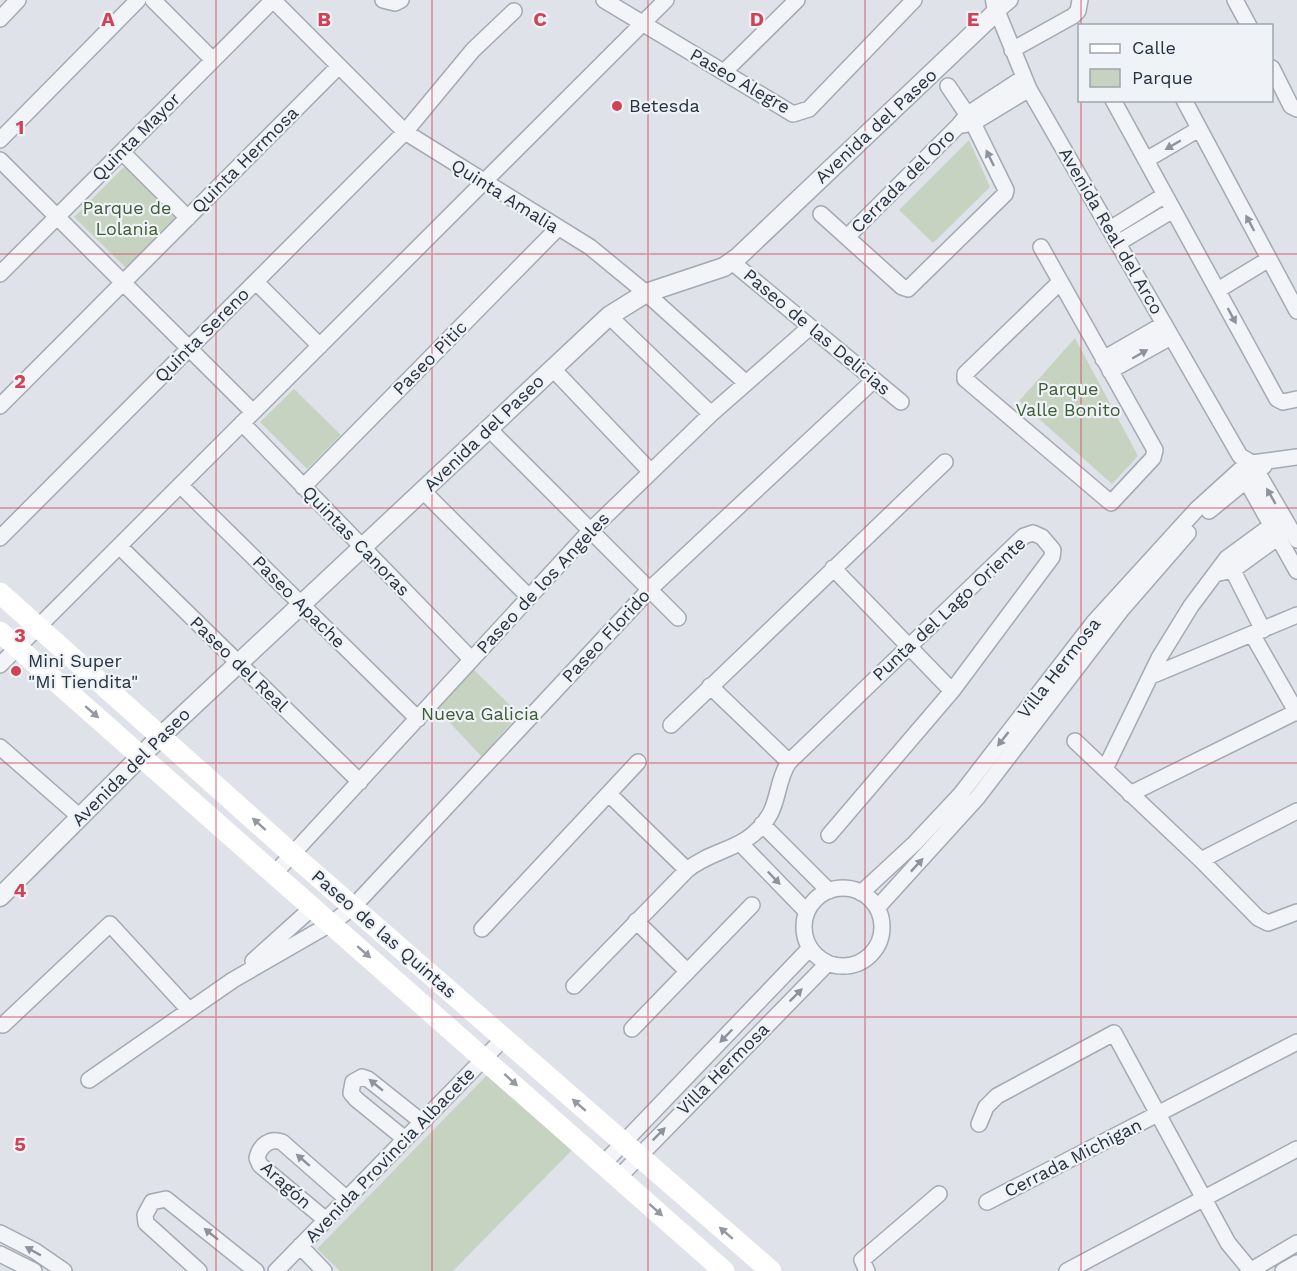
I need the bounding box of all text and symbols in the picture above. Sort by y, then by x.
text: A [101,7,115,31]
text: B [317,7,331,31]
text: C [533,7,547,31]
text: D [750,7,764,31]
text: E [967,7,979,31]
legend [1078,24,1273,102]
text: Calle [1132,37,1176,58]
street label: Paseo Alegre [686,43,794,118]
street label: Avenida del Paseo [810,64,941,187]
text: Parque [1132,67,1193,88]
street label: Quinta Mayor [87,88,184,185]
place label: Betesda [629,95,700,116]
marker: Betesda [610,99,624,113]
street label: Quinta Hermosa [187,102,302,217]
text: 1 [16,115,24,139]
street label: Cerrada del Oro [846,124,959,237]
one-way arrow [1165,139,1181,150]
street label: Avenida Real del Arco [1055,144,1168,318]
one-way arrow [986,150,995,167]
street label: Quinta Amalia [448,154,563,237]
park label: Parque de Lolania [83,197,171,239]
one-way arrow [1245,214,1255,231]
street label: Paseo de las Delicias [740,264,895,399]
street label: Quinta Sereno [150,283,253,386]
one-way arrow [1227,308,1237,325]
street label: Paseo Pitic [388,316,471,399]
one-way arrow [1132,349,1149,359]
text: 2 [14,369,26,393]
street label: Avenida del Paseo [419,370,548,495]
park label: Parque Valle Bonito [1015,378,1121,420]
street label: Quintas Canoras [298,481,414,600]
one-way arrow [1266,487,1276,504]
street label: Paseo de los Angeles [472,508,614,658]
street label: Punta del Lago Oriente [868,532,1030,685]
street label: Paseo Apache [249,551,350,652]
street label: Paseo Florido [557,585,654,687]
street label: Paseo del Real [186,611,293,716]
street label: Villa Hermosa [1013,613,1104,722]
text: 3 [14,623,26,647]
place label: Mini Super "Mi Tiendita" [28,650,138,692]
marker: Mini Super "Mi Tiendita" [9,664,23,678]
street label: Avenida del Paseo [67,703,194,830]
park label: Nueva Galicia [421,703,539,724]
one-way arrow [84,705,99,719]
one-way arrow [997,732,1009,747]
one-way arrow [252,818,267,831]
one-way arrow [910,858,923,873]
street label: Paseo de las Quintas [308,865,461,1002]
one-way arrow [767,871,781,886]
text: 4 [14,878,27,902]
one-way arrow [356,945,372,958]
one-way arrow [789,988,803,1003]
street label: Villa Hermosa [672,1018,773,1119]
one-way arrow [719,1028,733,1043]
street label: Avenida Provincia Albacete [300,1063,479,1247]
one-way arrow [503,1073,518,1086]
one-way arrow [369,1080,384,1092]
one-way arrow [572,1099,587,1112]
street label: Cerrada Michigan [1000,1114,1145,1201]
one-way arrow [652,1127,666,1141]
text: 5 [14,1132,26,1156]
one-way arrow [296,1154,311,1167]
street label: Aragón [257,1157,316,1213]
one-way arrow [648,1203,663,1216]
one-way arrow [719,1226,734,1239]
one-way arrow [203,1229,218,1241]
one-way arrow [25,1245,41,1256]

